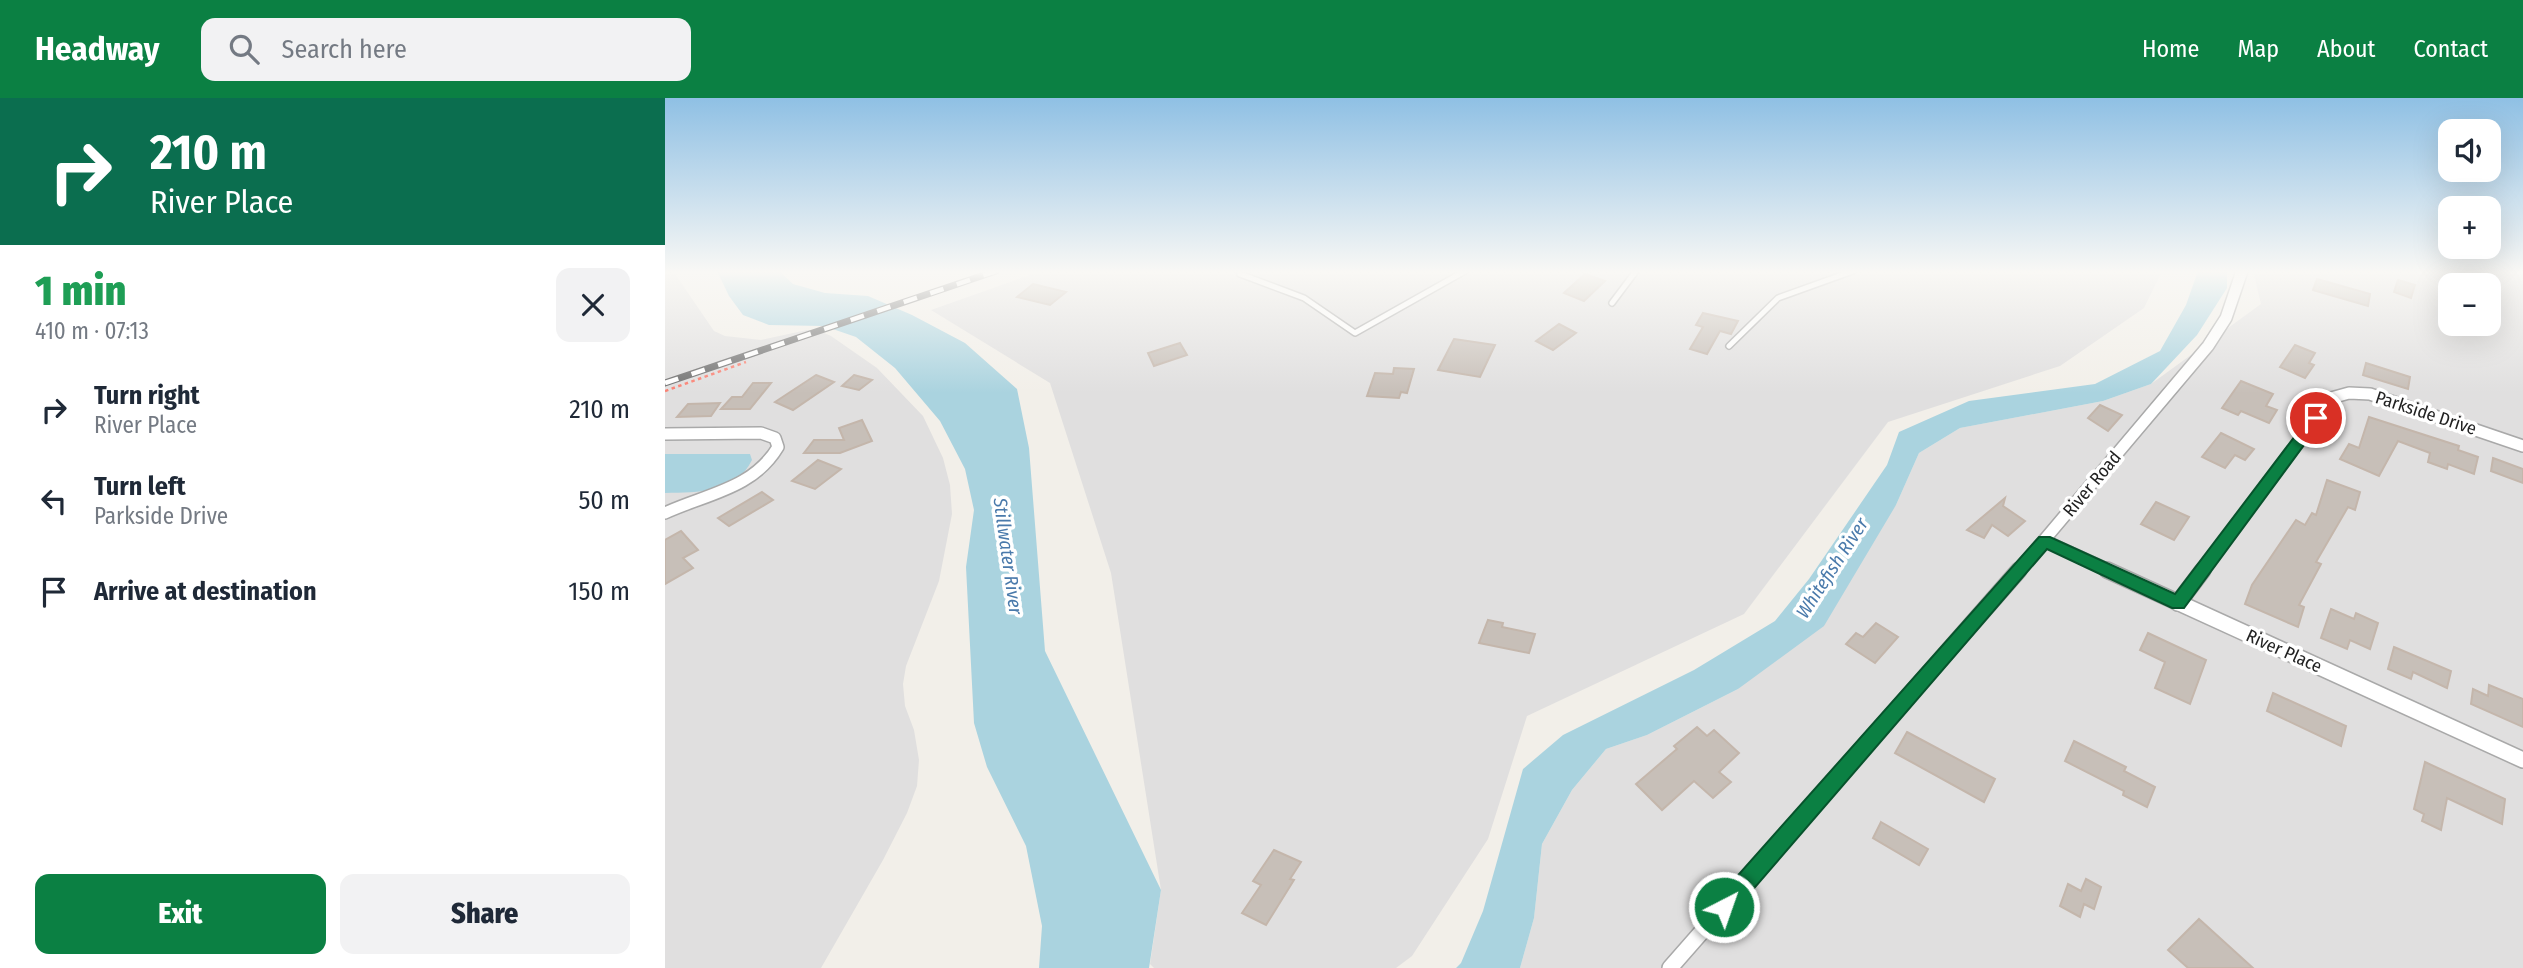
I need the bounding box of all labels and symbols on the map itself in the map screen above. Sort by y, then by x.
street label: Parkside Drive [2373,386,2479,440]
pin [2286,388,2346,448]
street label: River Road [2058,447,2126,521]
water label: Stillwater River [988,495,1028,617]
water label: Whitefish River [1791,512,1874,622]
street label: River Place [2243,625,2325,677]
position arrow [1687,870,1761,944]

